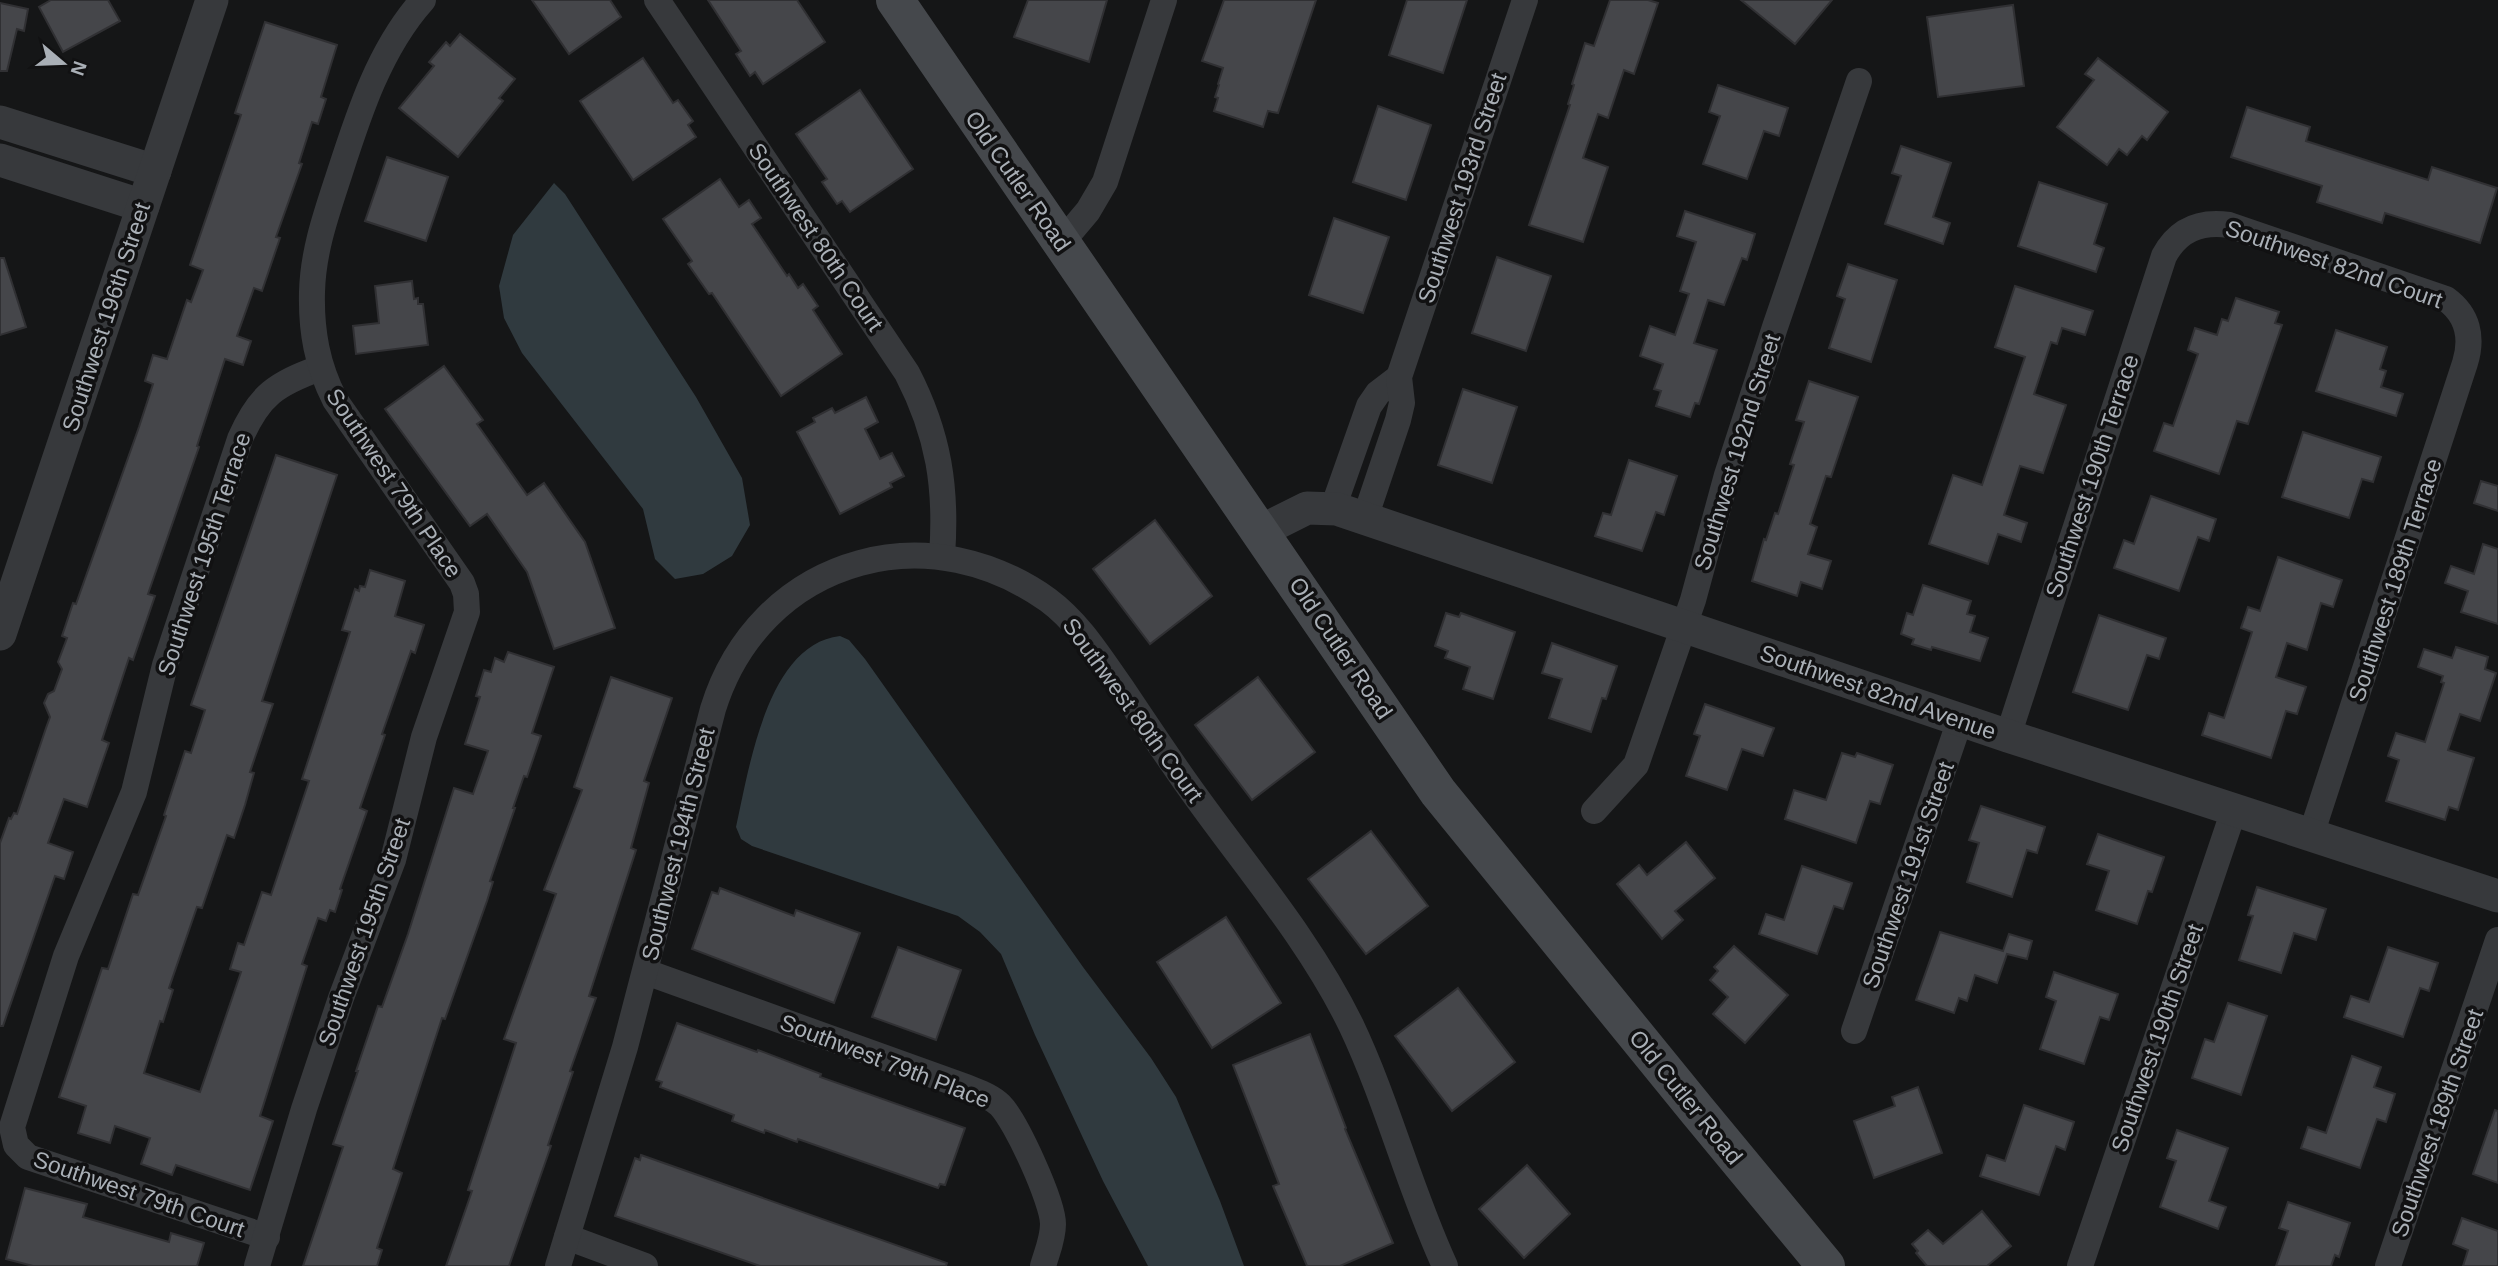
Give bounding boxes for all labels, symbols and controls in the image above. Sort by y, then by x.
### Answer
north arrow [28,28,98,98]
text: N [66,58,91,78]
street label: Southwest 193rd Street [1412,69,1512,306]
street label: Old Cutler Road [960,106,1076,256]
street label: Southwest 80th Court [743,138,889,336]
street label: Southwest 196th Street [57,199,155,435]
street label: Southwest 82nd Court [2222,215,2446,314]
street label: Southwest 192nd Street [1689,330,1785,573]
street label: Southwest 190th Terrace [2040,351,2144,601]
street label: Southwest 79th Place [321,384,467,582]
street label: Southwest 195th Terrace [152,429,256,679]
street label: Southwest 189th Terrace [2343,455,2447,705]
street label: Old Cutler Road [1284,572,1398,724]
street label: Southwest 80th Court [1057,613,1209,808]
street label: Southwest 82nd Avenue [1757,639,1999,745]
street label: Southwest 194th Street [636,724,720,963]
street label: Southwest 191st Street [1857,758,1959,992]
street label: Southwest 195th Street [313,814,415,1049]
street label: Southwest 190th Street [2106,920,2208,1155]
street label: Southwest 189th Street [2386,1005,2488,1240]
street label: Southwest 79th Place [776,1009,994,1113]
street label: Old Cutler Road [1624,1025,1748,1169]
street label: Southwest 79th Court [30,1146,248,1242]

